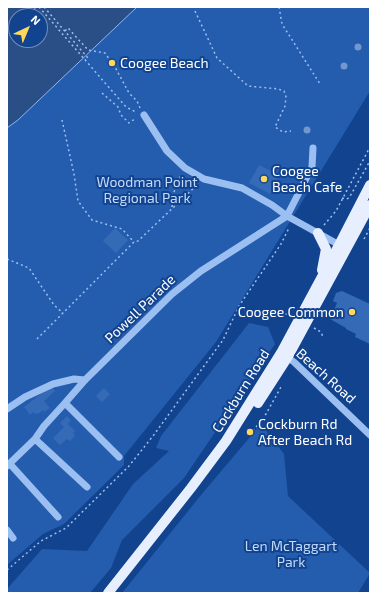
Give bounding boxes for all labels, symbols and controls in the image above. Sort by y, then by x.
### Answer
north arrow [8,8,48,48]
text: N [29,12,43,27]
place label: Coogee Beach [120,55,209,71]
marker: Coogee Beach [107,58,117,68]
place label: Coogee Beach Cafe [272,163,342,196]
park label: Woodman Point Regional Park [96,174,198,206]
marker: Coogee Beach Cafe [259,174,269,184]
street label: Powell Parade [101,271,179,347]
place label: Coogee Common [238,304,344,320]
marker: Coogee Common [347,307,357,317]
street label: Beach Road [293,345,359,407]
street label: Cockburn Road [209,346,273,436]
place label: Cockburn Rd After Beach Rd [258,416,352,448]
marker: Cockburn Rd After Beach Rd [245,427,255,437]
park label: Len McTaggart Park [245,538,337,570]

